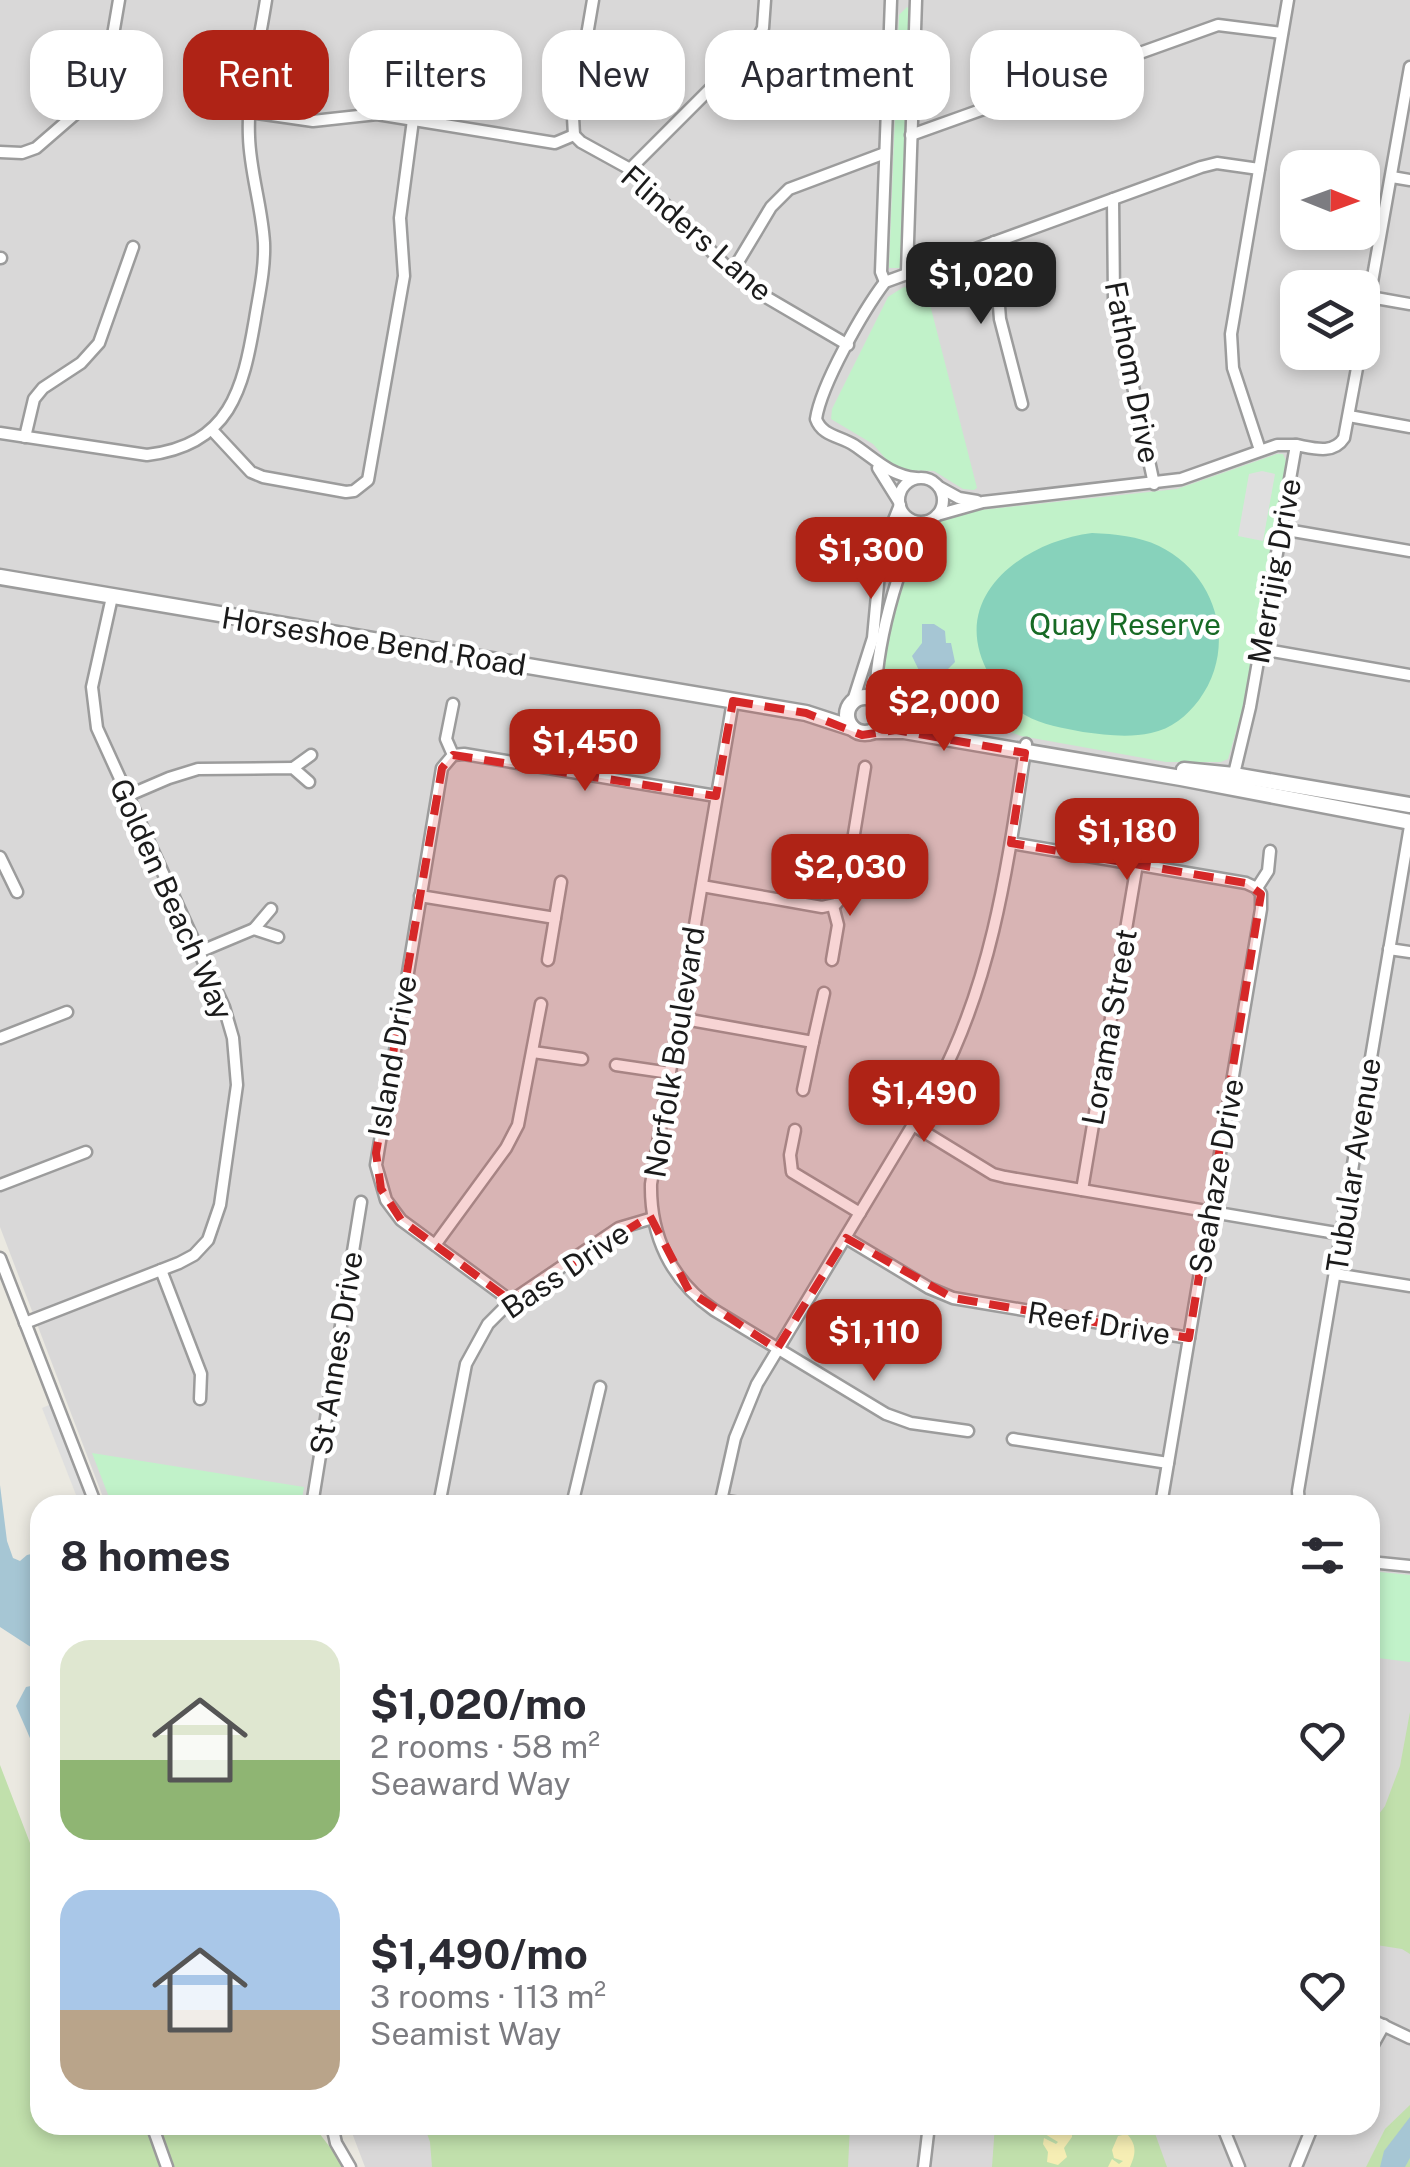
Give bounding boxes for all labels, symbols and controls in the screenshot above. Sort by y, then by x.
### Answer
chip: Buy [30,30,163,120]
chip: Rent [183,30,329,120]
chip: Filters [349,30,522,120]
chip: New [542,30,685,120]
chip: Apartment [705,30,950,120]
chip: House [970,30,1144,120]
north arrow [1280,150,1380,250]
map controls [1280,150,1380,370]
street label: Flinders Lane [614,158,780,308]
pin: $1,020 [900,242,1062,327]
text: $1,020 [928,256,1034,293]
button: layers [1280,270,1380,370]
street label: Fathom Drive [1098,278,1168,466]
street label: Merrijig Drive [1240,476,1308,666]
pin: $1,300 [790,517,952,602]
text: $1,300 [818,531,924,568]
street label: Horseshoe Bend Road [219,599,529,683]
park label: Quay Reserve [1029,606,1221,642]
pin: $2,000 [863,669,1025,754]
text: $2,000 [888,683,1000,720]
pin: $1,450 [504,709,666,794]
text: $1,450 [531,723,639,760]
street label: Golden Beach Way [103,773,241,1025]
pin: $1,180 [1046,798,1208,883]
text: $1,180 [1077,812,1177,849]
pin: $2,030 [769,834,931,919]
text: $2,030 [793,848,907,885]
street label: Norfolk Boulevard [636,924,712,1180]
street label: Lorama Street [1074,926,1144,1128]
street label: Island Drive [360,972,424,1140]
street label: Tubular Avenue [1318,1055,1388,1275]
pin: $1,490 [843,1060,1005,1145]
text: $1,490 [871,1074,977,1111]
street label: Seahaze Drive [1181,1076,1251,1276]
street label: Bass Drive [494,1214,636,1326]
street label: St Annes Drive [302,1249,370,1457]
street label: Reef Drive [1025,1294,1173,1352]
pin: $1,110 [793,1299,955,1384]
text: $1,110 [828,1313,920,1350]
icon: filters [1295,1528,1350,1583]
text: 8 homes [60,1531,231,1580]
text: $1,020/mo [370,1679,587,1728]
icon: home [140,1680,260,1800]
icon: heart [1295,1713,1350,1768]
text: 2 rooms · 58 m² [370,1728,600,1765]
text: Seaward Way [370,1765,571,1802]
text: $1,490/mo [370,1929,588,1978]
icon: home [140,1930,260,2050]
icon: heart [1295,1963,1350,2018]
text: 3 rooms · 113 m² [370,1978,606,2015]
text: Seamist Way [370,2015,561,2052]

